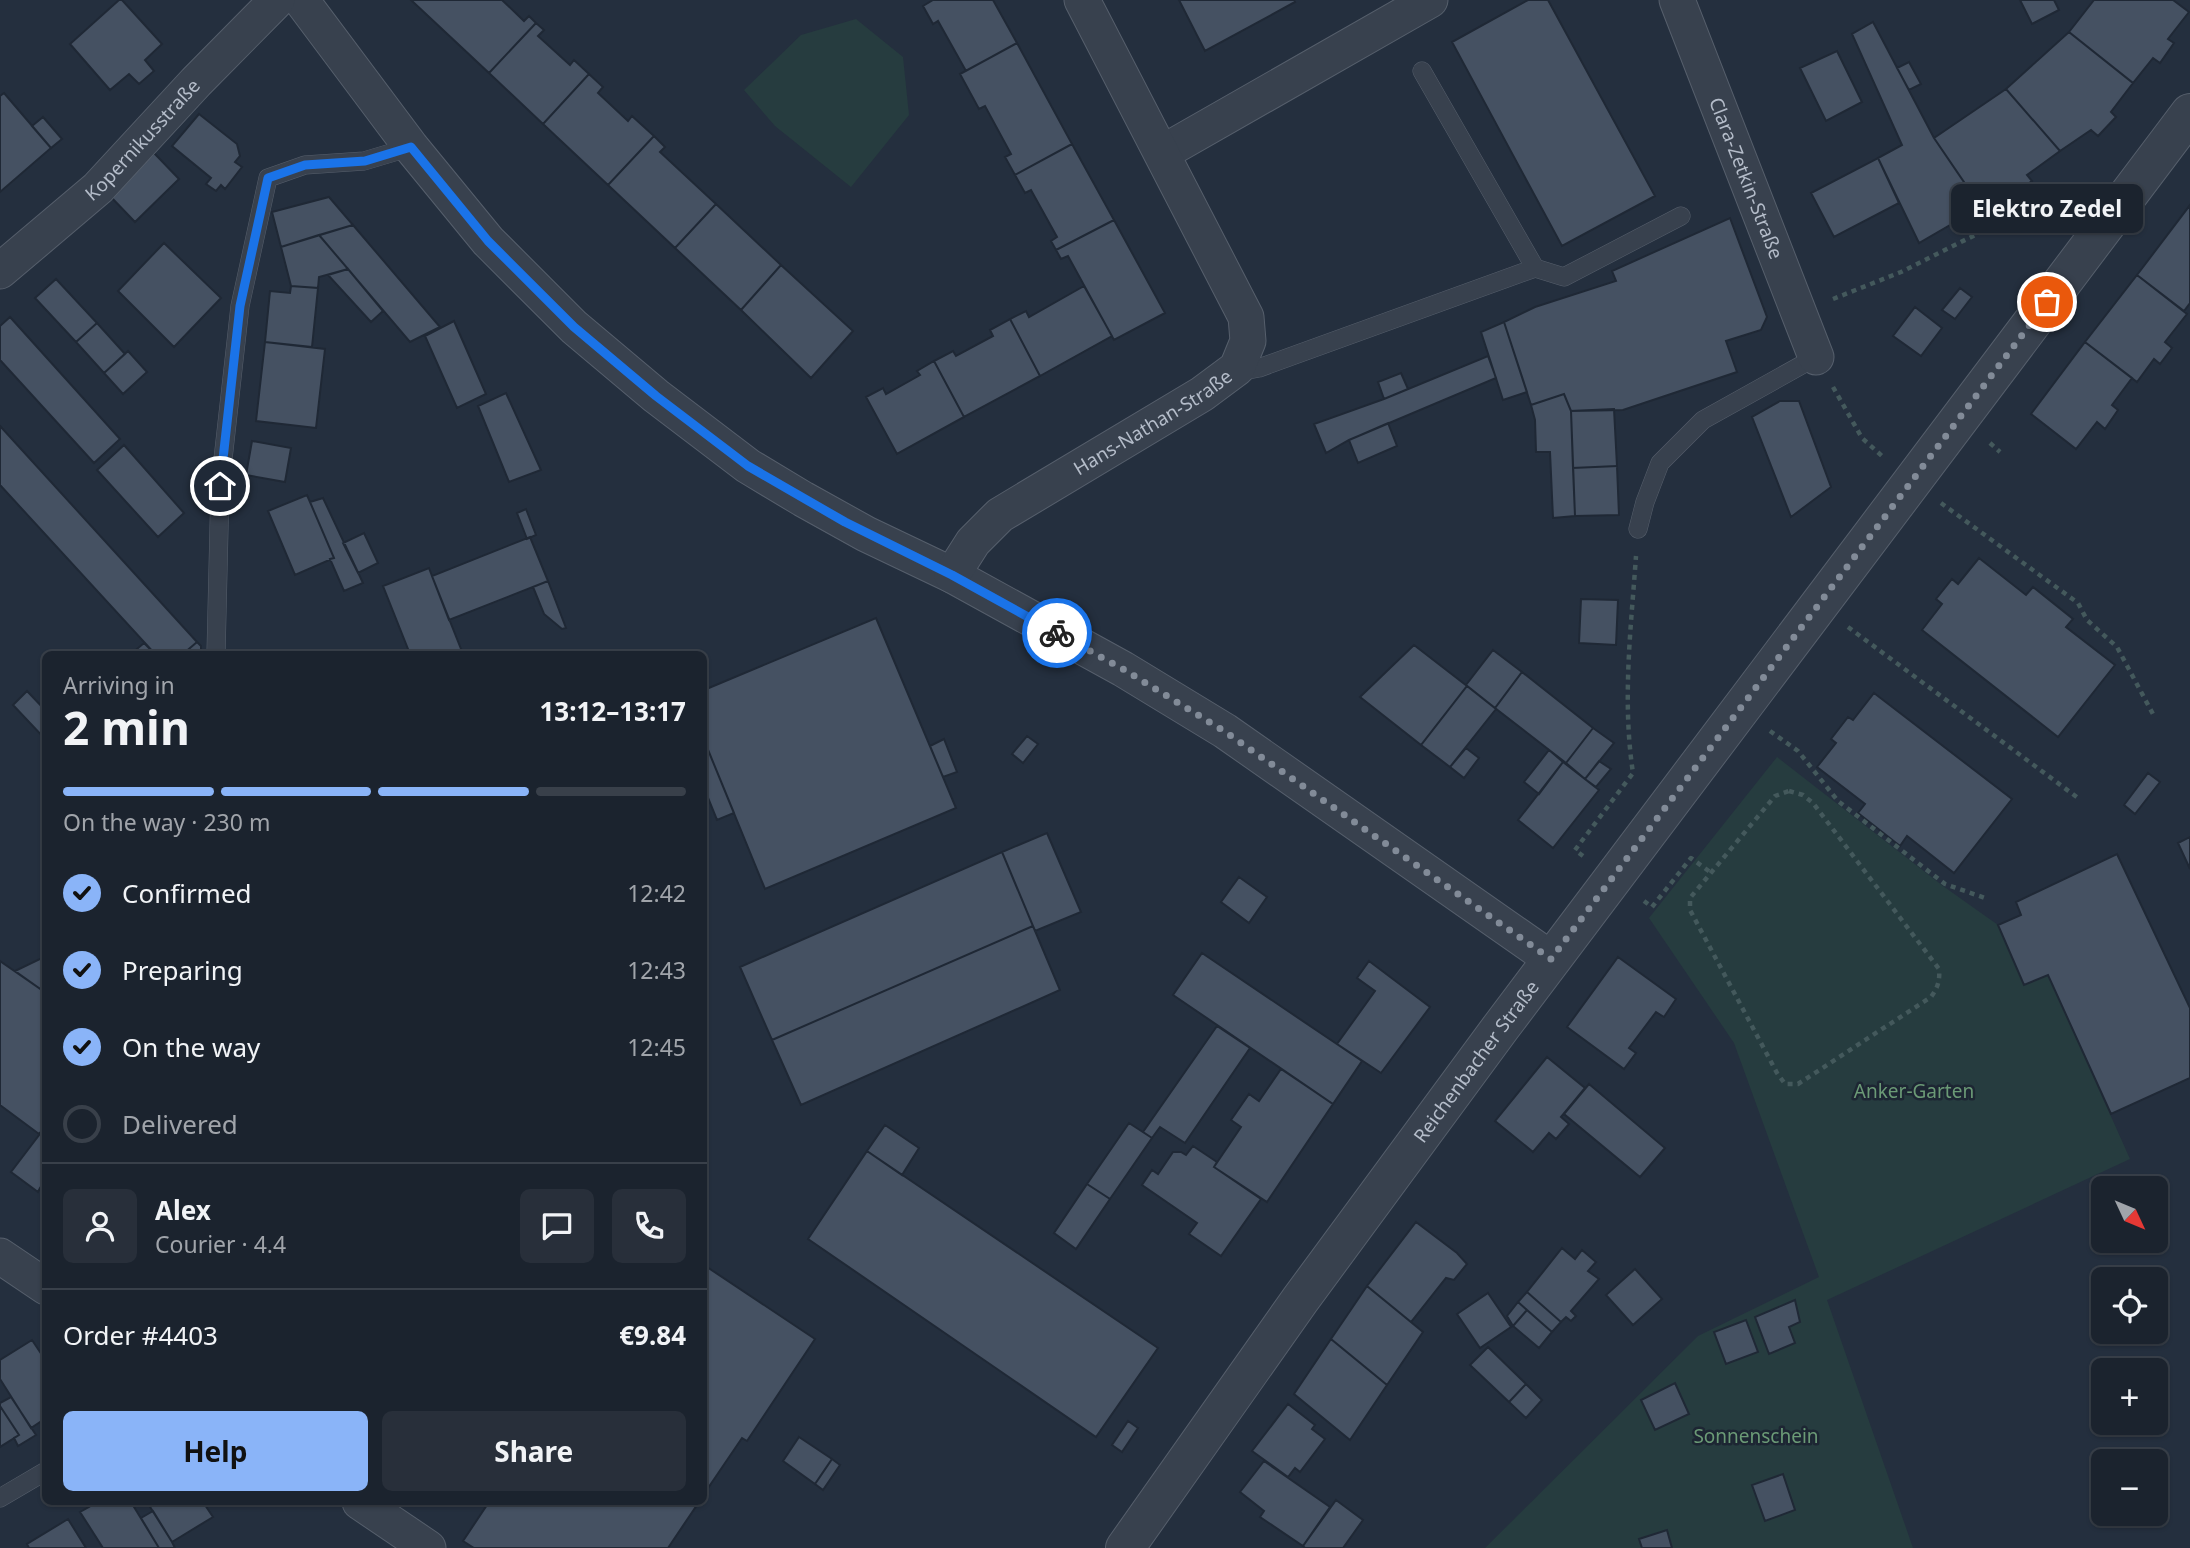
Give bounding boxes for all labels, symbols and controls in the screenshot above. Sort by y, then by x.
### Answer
street label: Kopernikusstraße [79,73,206,207]
street label: Clara-Zetkin-Straße [1703,93,1790,263]
callout: Elektro Zedel [1951,183,2143,232]
text: Elektro Zedel [1972,192,2122,224]
pin [2017,272,2077,332]
icon: bag [2028,283,2066,321]
street label: Hans-Nathan-Straße [1068,363,1237,481]
pin [190,456,250,516]
icon: home [201,467,239,505]
courier [1022,598,1092,668]
icon: bike [1038,614,1076,652]
text: Arriving in [63,669,175,701]
text: 13:12–13:17 [539,693,686,729]
text: 2 min [63,696,190,758]
text: On the way · 230 m [63,806,270,838]
icon: check [63,874,101,912]
text: Confirmed [122,875,252,911]
text: 12:42 [627,877,686,909]
icon: check [63,951,101,989]
text: Preparing [122,952,243,988]
text: 12:43 [627,954,686,986]
street label: Reichenbacher Straße [1407,975,1545,1148]
icon: check [63,1028,101,1066]
text: On the way [122,1029,260,1065]
text: 12:45 [627,1031,686,1063]
park label: Anker-Garten [1854,1078,1974,1104]
text: Delivered [122,1106,238,1142]
north arrow [2091,1176,2168,1253]
map controls [2091,1176,2168,1526]
button: person [63,1189,137,1263]
button: chat [520,1189,594,1263]
button: phone [612,1189,686,1263]
text: Alex [155,1192,211,1228]
text: Courier · 4.4 [155,1228,286,1260]
button: locate [2091,1267,2168,1344]
text: Order #4403 [63,1317,218,1353]
text: €9.84 [619,1317,686,1353]
button: + [2091,1358,2168,1435]
button: Help [63,1411,368,1491]
button: Share [382,1411,686,1491]
park label: Sonnenschein [1693,1423,1819,1449]
button: − [2091,1449,2168,1526]

